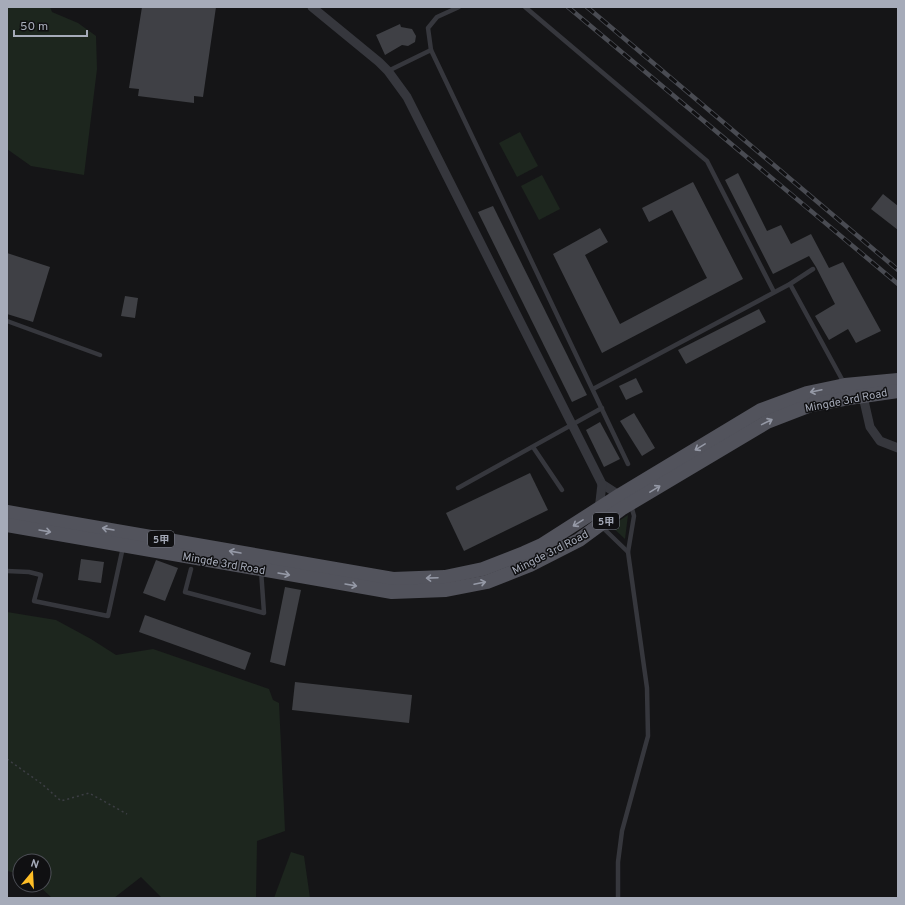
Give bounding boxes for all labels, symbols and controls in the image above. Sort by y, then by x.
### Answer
scale bar [14,12,87,38]
text: 50 m [20,19,48,35]
street label: Mingde 3rd Road [804,386,889,416]
one-way arrow [810,387,823,395]
one-way arrow [761,418,773,425]
one-way arrow [694,443,706,451]
one-way arrow [649,484,661,492]
road number: 5甲 [593,513,619,529]
one-way arrow [572,519,584,527]
one-way arrow [101,525,114,533]
one-way arrow [39,527,52,535]
street label: Mingde 3rd Road [510,528,591,578]
road number: 5甲 [148,531,174,547]
one-way arrow [229,548,242,556]
street label: Mingde 3rd Road [181,550,266,578]
one-way arrow [277,570,290,578]
one-way arrow [426,574,439,582]
one-way arrow [473,579,486,587]
one-way arrow [345,581,358,589]
north arrow [12,853,52,893]
text: N [29,857,41,872]

